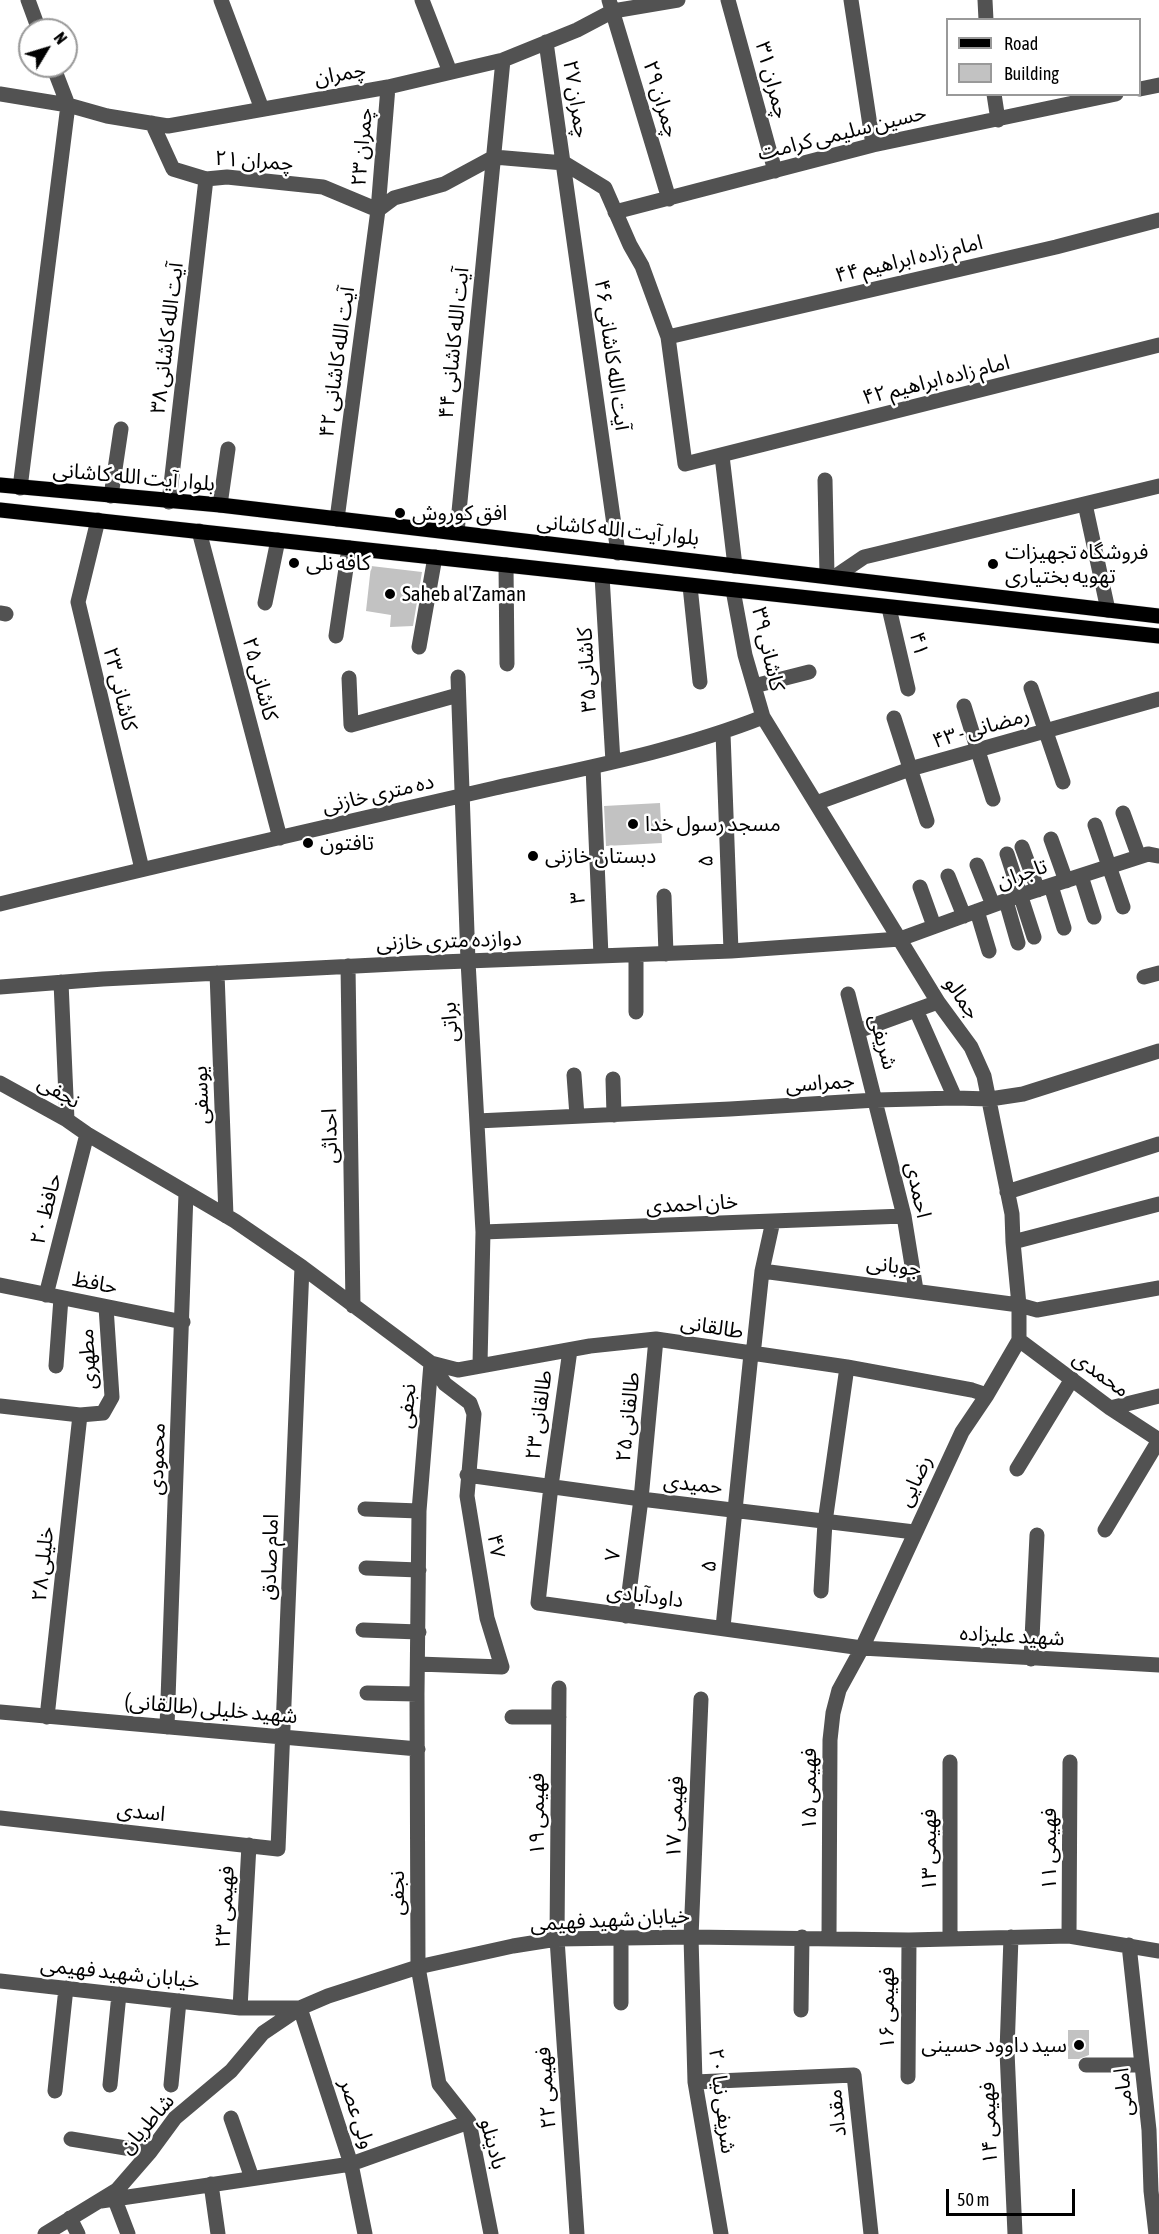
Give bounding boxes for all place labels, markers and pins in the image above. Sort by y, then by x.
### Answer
place label: افق کوروش [412,500,507,526]
marker: افق کوروش [393,506,407,520]
place label: فروشگاه تجهیزات تهویه بختیاری [1005,539,1148,589]
place label: کافه نلی [306,550,371,576]
marker: کافه نلی [287,556,301,570]
marker: فروشگاه تجهیزات تهویه بختیاری [986,557,1000,571]
place label: Saheb al'Zaman [402,581,526,607]
marker: Saheb al'Zaman [383,587,397,601]
place label: مسجد رسول خدا [645,811,781,837]
marker: مسجد رسول خدا [626,817,640,831]
place label: تافتون [320,830,374,856]
marker: تافتون [301,836,315,850]
place label: دبستان خازنی [545,843,656,869]
marker: دبستان خازنی [526,849,540,863]
place label: سید داوود حسینی [921,2032,1067,2058]
marker: سید داوود حسینی [1072,2038,1086,2052]

